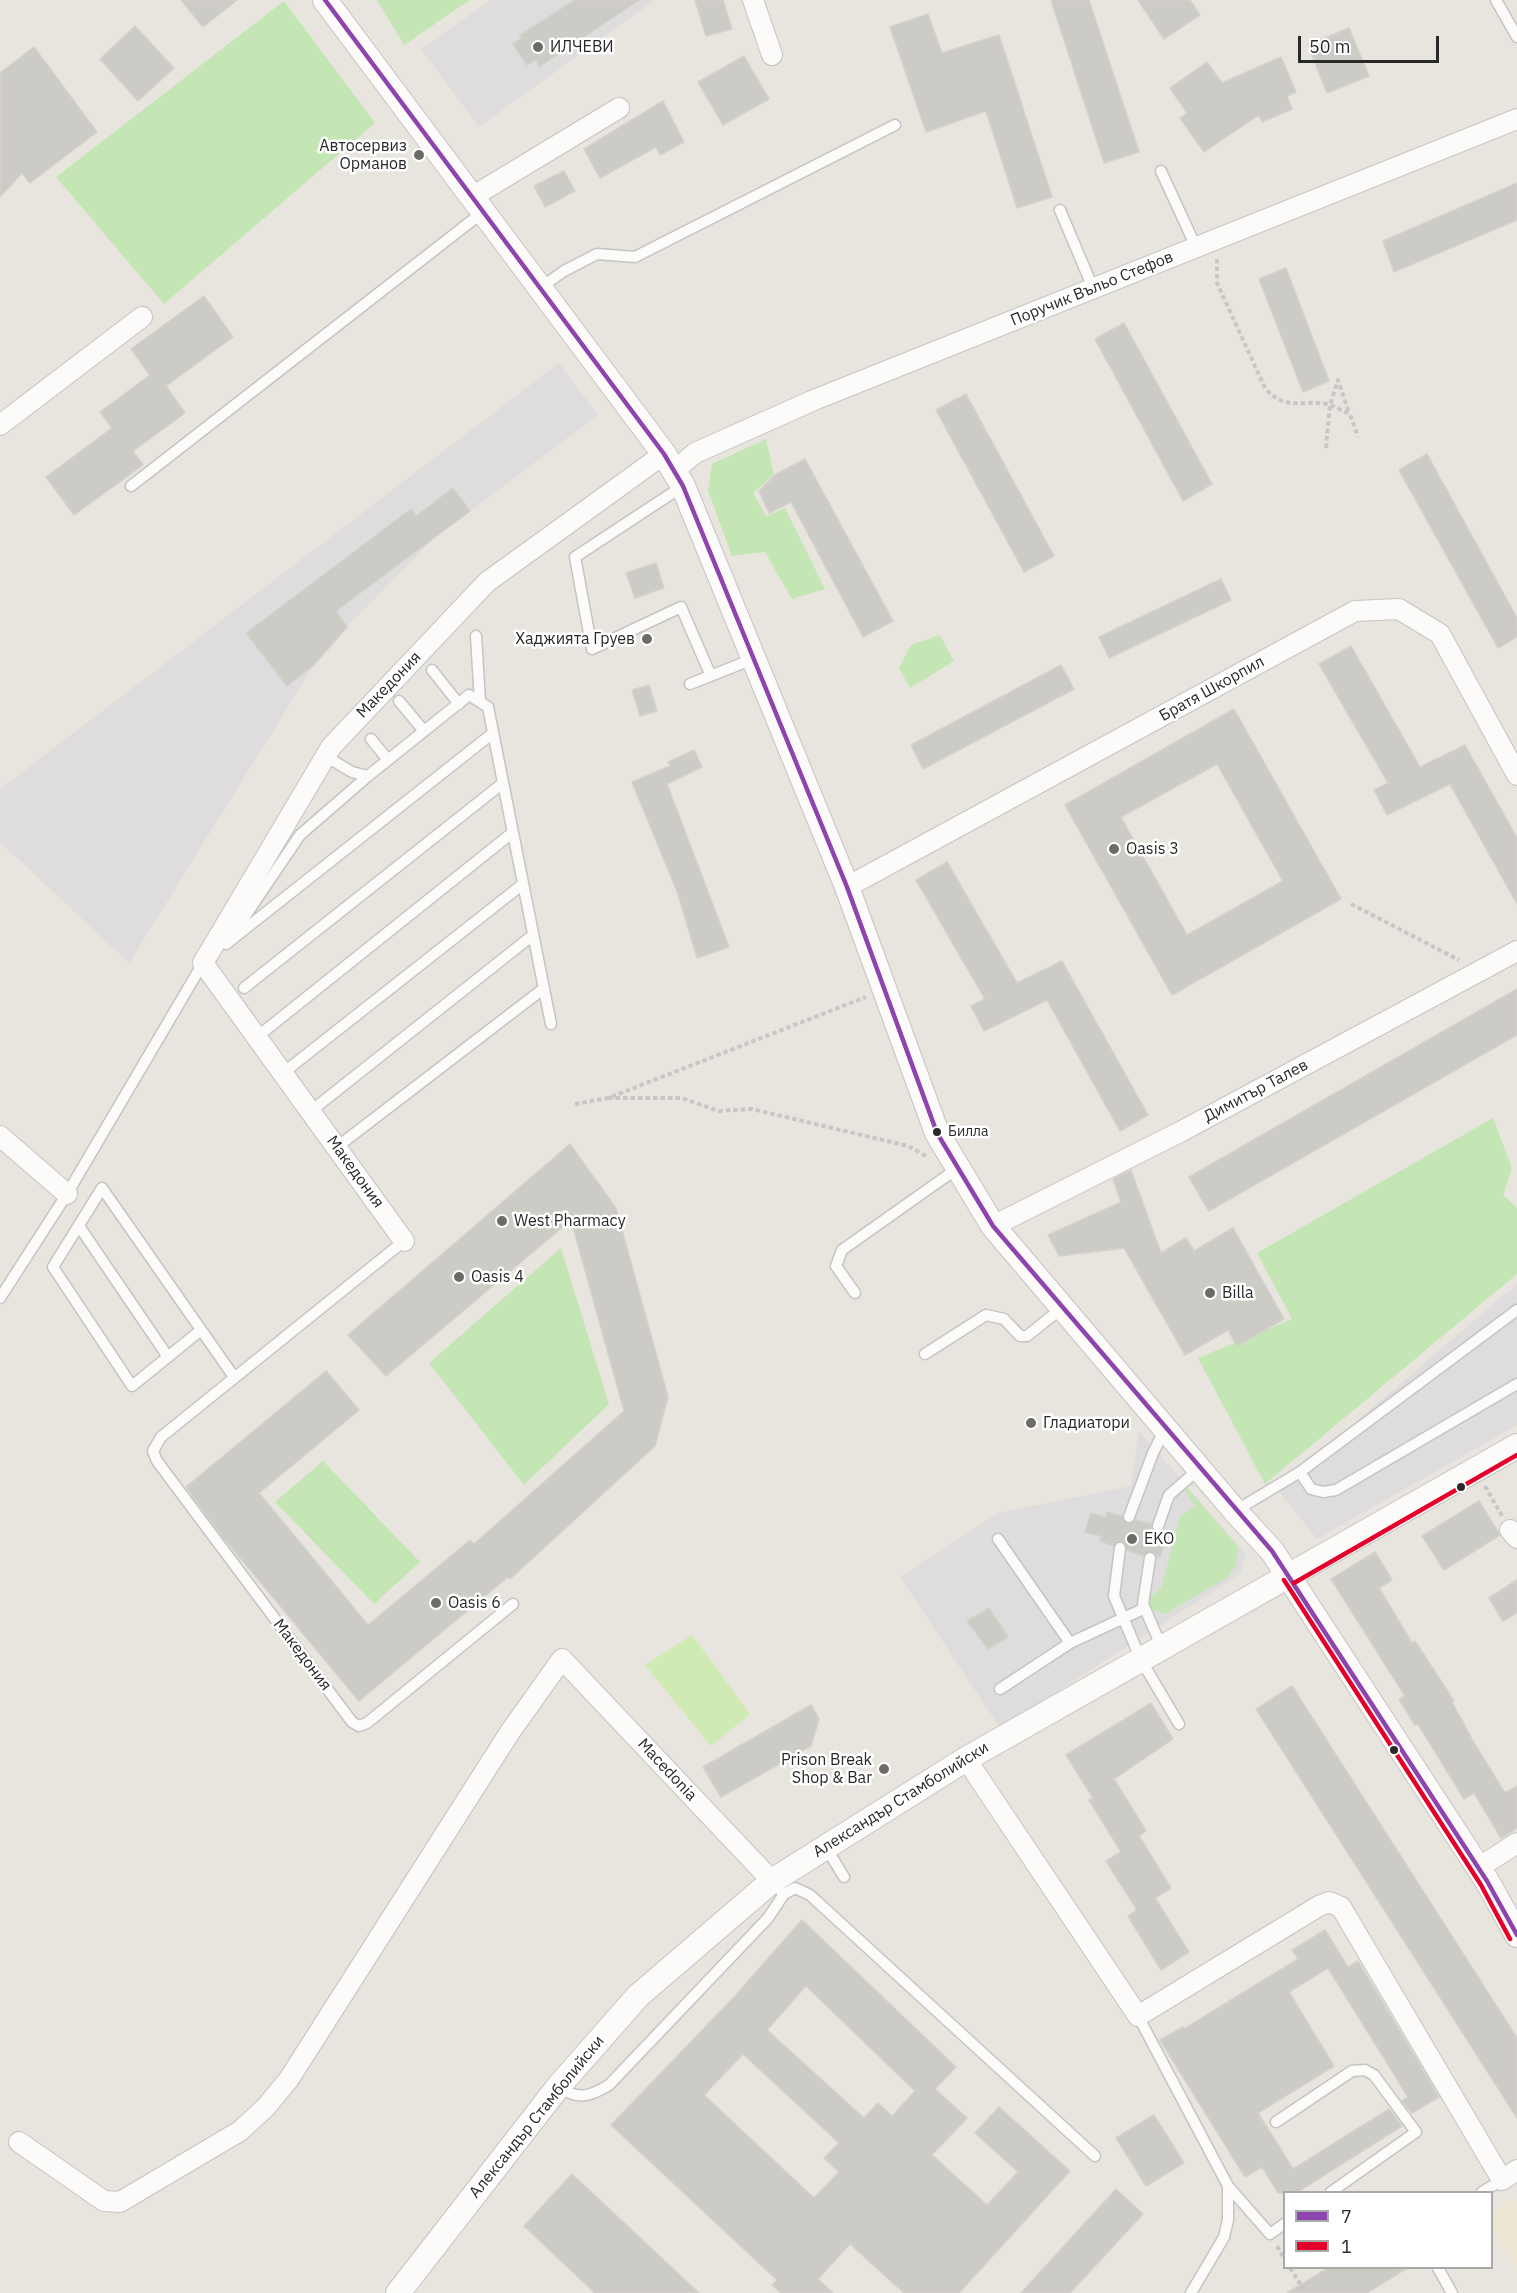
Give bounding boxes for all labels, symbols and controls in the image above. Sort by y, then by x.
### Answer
scale bar [1301,24,1442,62]
text: 50 m [1309,35,1351,58]
place label: ИЛЧЕВИ [550,37,614,57]
marker: ИЛЧЕВИ [531,40,545,54]
place label: Автосервиз Орманов [319,136,407,174]
marker: Автосервиз Орманов [412,148,426,162]
street label: Поручик Въльо Стефов [1008,248,1176,330]
place label: Хаджията Груев [515,629,635,649]
marker: Хаджията Груев [640,632,654,646]
street label: Македония [353,648,425,722]
street label: Братя Шкорпил [1156,652,1268,726]
place label: Oasis 3 [1126,839,1179,859]
marker: Oasis 3 [1107,842,1121,856]
street label: Димитър Талев [1201,1055,1311,1127]
place label: Билла [948,1124,988,1140]
marker: Билла [931,1126,943,1138]
street label: Македония [322,1132,388,1212]
place label: West Pharmacy [514,1211,626,1231]
marker: West Pharmacy [495,1214,509,1228]
place label: Oasis 4 [471,1267,524,1287]
marker: Oasis 4 [452,1270,466,1284]
place label: Billa [1222,1283,1254,1303]
marker: Billa [1203,1286,1217,1300]
place label: Гладиатори [1043,1413,1130,1433]
marker: Гладиатори [1024,1416,1038,1430]
unlabelled marker [1455,1481,1467,1493]
place label: EKO [1144,1529,1174,1549]
marker: EKO [1125,1532,1139,1546]
place label: Oasis 6 [448,1593,501,1613]
marker: Oasis 6 [429,1596,443,1610]
street label: Македония [269,1615,335,1695]
street label: Macedonia [633,1735,701,1805]
street label: Александър Стамболийски [810,1738,992,1862]
unlabelled marker [1388,1744,1400,1756]
place label: Prison Break Shop & Bar [781,1750,872,1788]
marker: Prison Break Shop & Bar [877,1762,891,1776]
street label: Александър Стамболийски [466,2032,608,2202]
legend [1283,2191,1493,2269]
text: 7 [1341,2205,1352,2228]
text: 1 [1341,2235,1352,2258]

